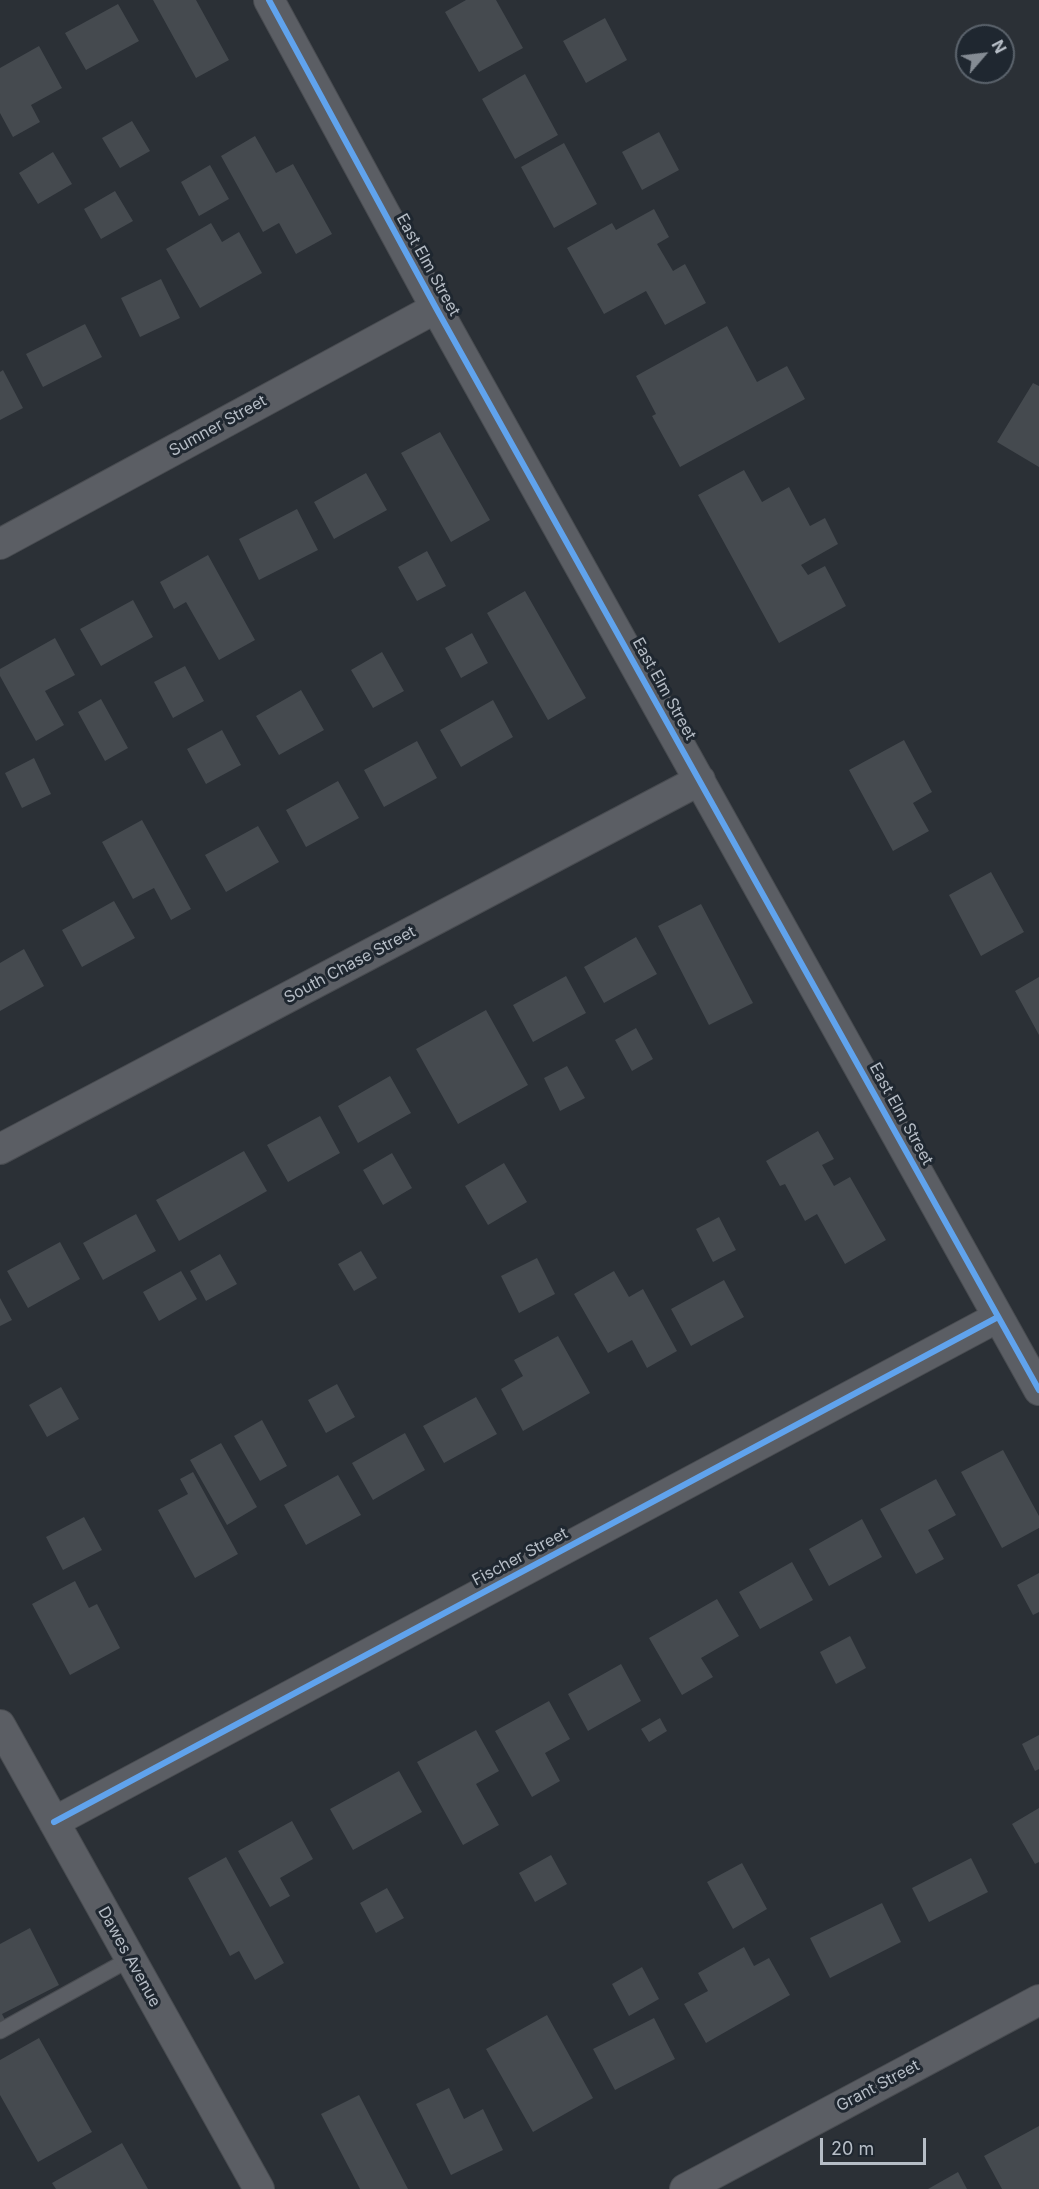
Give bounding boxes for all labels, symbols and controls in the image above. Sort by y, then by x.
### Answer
north arrow [955,24,1015,84]
text: N [987,36,1011,57]
street label: East Elm Street [392,211,464,319]
street label: Sumner Street [166,391,270,461]
street label: East Elm Street [628,635,700,743]
street label: South Chase Street [281,922,419,1008]
street label: East Elm Street [865,1060,937,1168]
street label: Fischer Street [469,1524,571,1590]
street label: Dawes Avenue [93,1903,165,2011]
street label: Grant Street [833,2056,923,2116]
scale bar [823,2126,930,2164]
text: 20 m [831,2138,874,2159]

